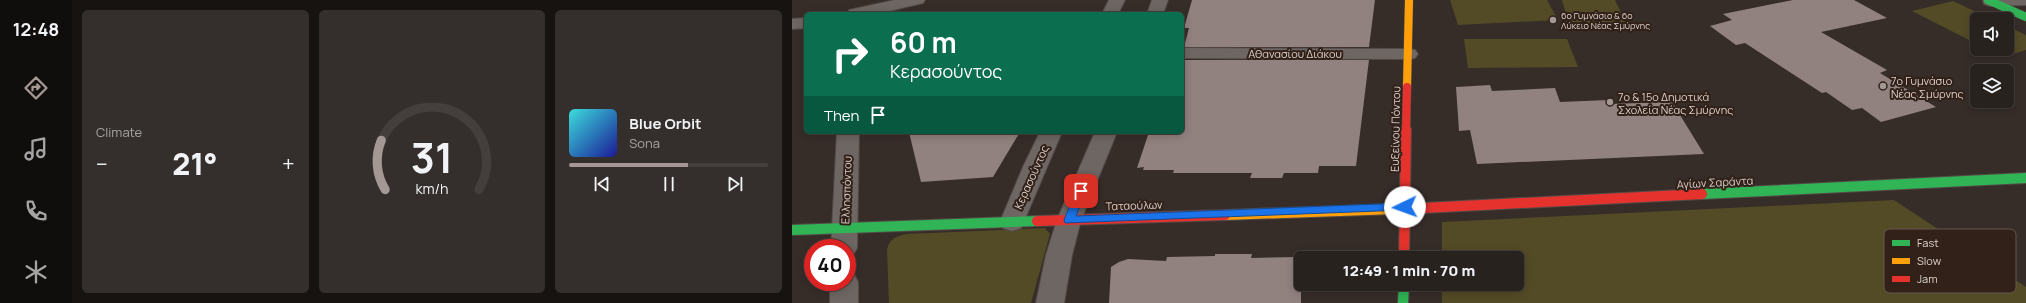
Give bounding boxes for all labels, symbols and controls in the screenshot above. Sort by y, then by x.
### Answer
place label: 6ο Γυμνάσιο & 6ο Λύκειο Νέας Σμύρνης [1561,9,1650,32]
map controls [1970,12,2014,108]
button: sound [1970,12,2014,56]
marker: 6ο Γυμνάσιο & 6ο Λύκειο Νέας Σμύρνης [1548,15,1558,25]
text: 12:48 [13,17,59,41]
text: 60 m [890,23,957,61]
icon: right [824,28,876,80]
street label: Αθανασίου Διάκου [1248,46,1342,61]
text: Κερασούντος [890,59,1002,83]
button: layers [1970,64,2014,108]
place label: 7ο Γυμνάσιο Νέας Σμύρνης [1891,73,1964,101]
icon: directions [22,74,50,102]
marker: 7ο Γυμνάσιο Νέας Σμύρνης [1878,81,1888,91]
street label: Ευξείνου Πόντου [1387,86,1403,172]
place label: 7ο & 15ο Δημοτικά Σχολεία Νέας Σμύρνης [1618,89,1733,117]
marker: 7ο & 15ο Δημοτικά Σχολεία Νέας Σμύρνης [1605,97,1615,107]
icon: arrive [867,104,889,126]
text: Then [824,105,859,126]
text: Blue Orbit [629,113,702,134]
text: Climate [96,123,142,141]
text: 31 [411,128,453,184]
text: Sona [629,134,660,152]
icon: music [22,135,50,163]
text: 21° [172,143,218,184]
street label: Κερασούντος [1010,143,1052,211]
text: − [96,149,108,179]
text: + [282,149,295,179]
street label: Ελλησπόντου [837,156,855,224]
icon: previous [591,173,613,195]
icon: pause [658,173,680,195]
icon: next [724,173,746,195]
street label: Αγίων Σαράντα [1676,173,1754,191]
pin [1064,174,1098,208]
text: km/h [415,178,449,197]
icon: arrive [1070,180,1092,202]
position arrow [1384,186,1426,228]
street label: Ταταούλων [1105,196,1163,213]
icon: phone [22,197,50,225]
legend [1884,229,2016,293]
text: Fast [1917,235,1939,250]
speed limit sign: 40 [804,239,856,291]
text: Slow [1917,253,1942,268]
icon: climate [22,258,50,286]
text: 12:49 · 1 min · 70 m [1343,260,1475,281]
text: Jam [1917,271,1938,286]

